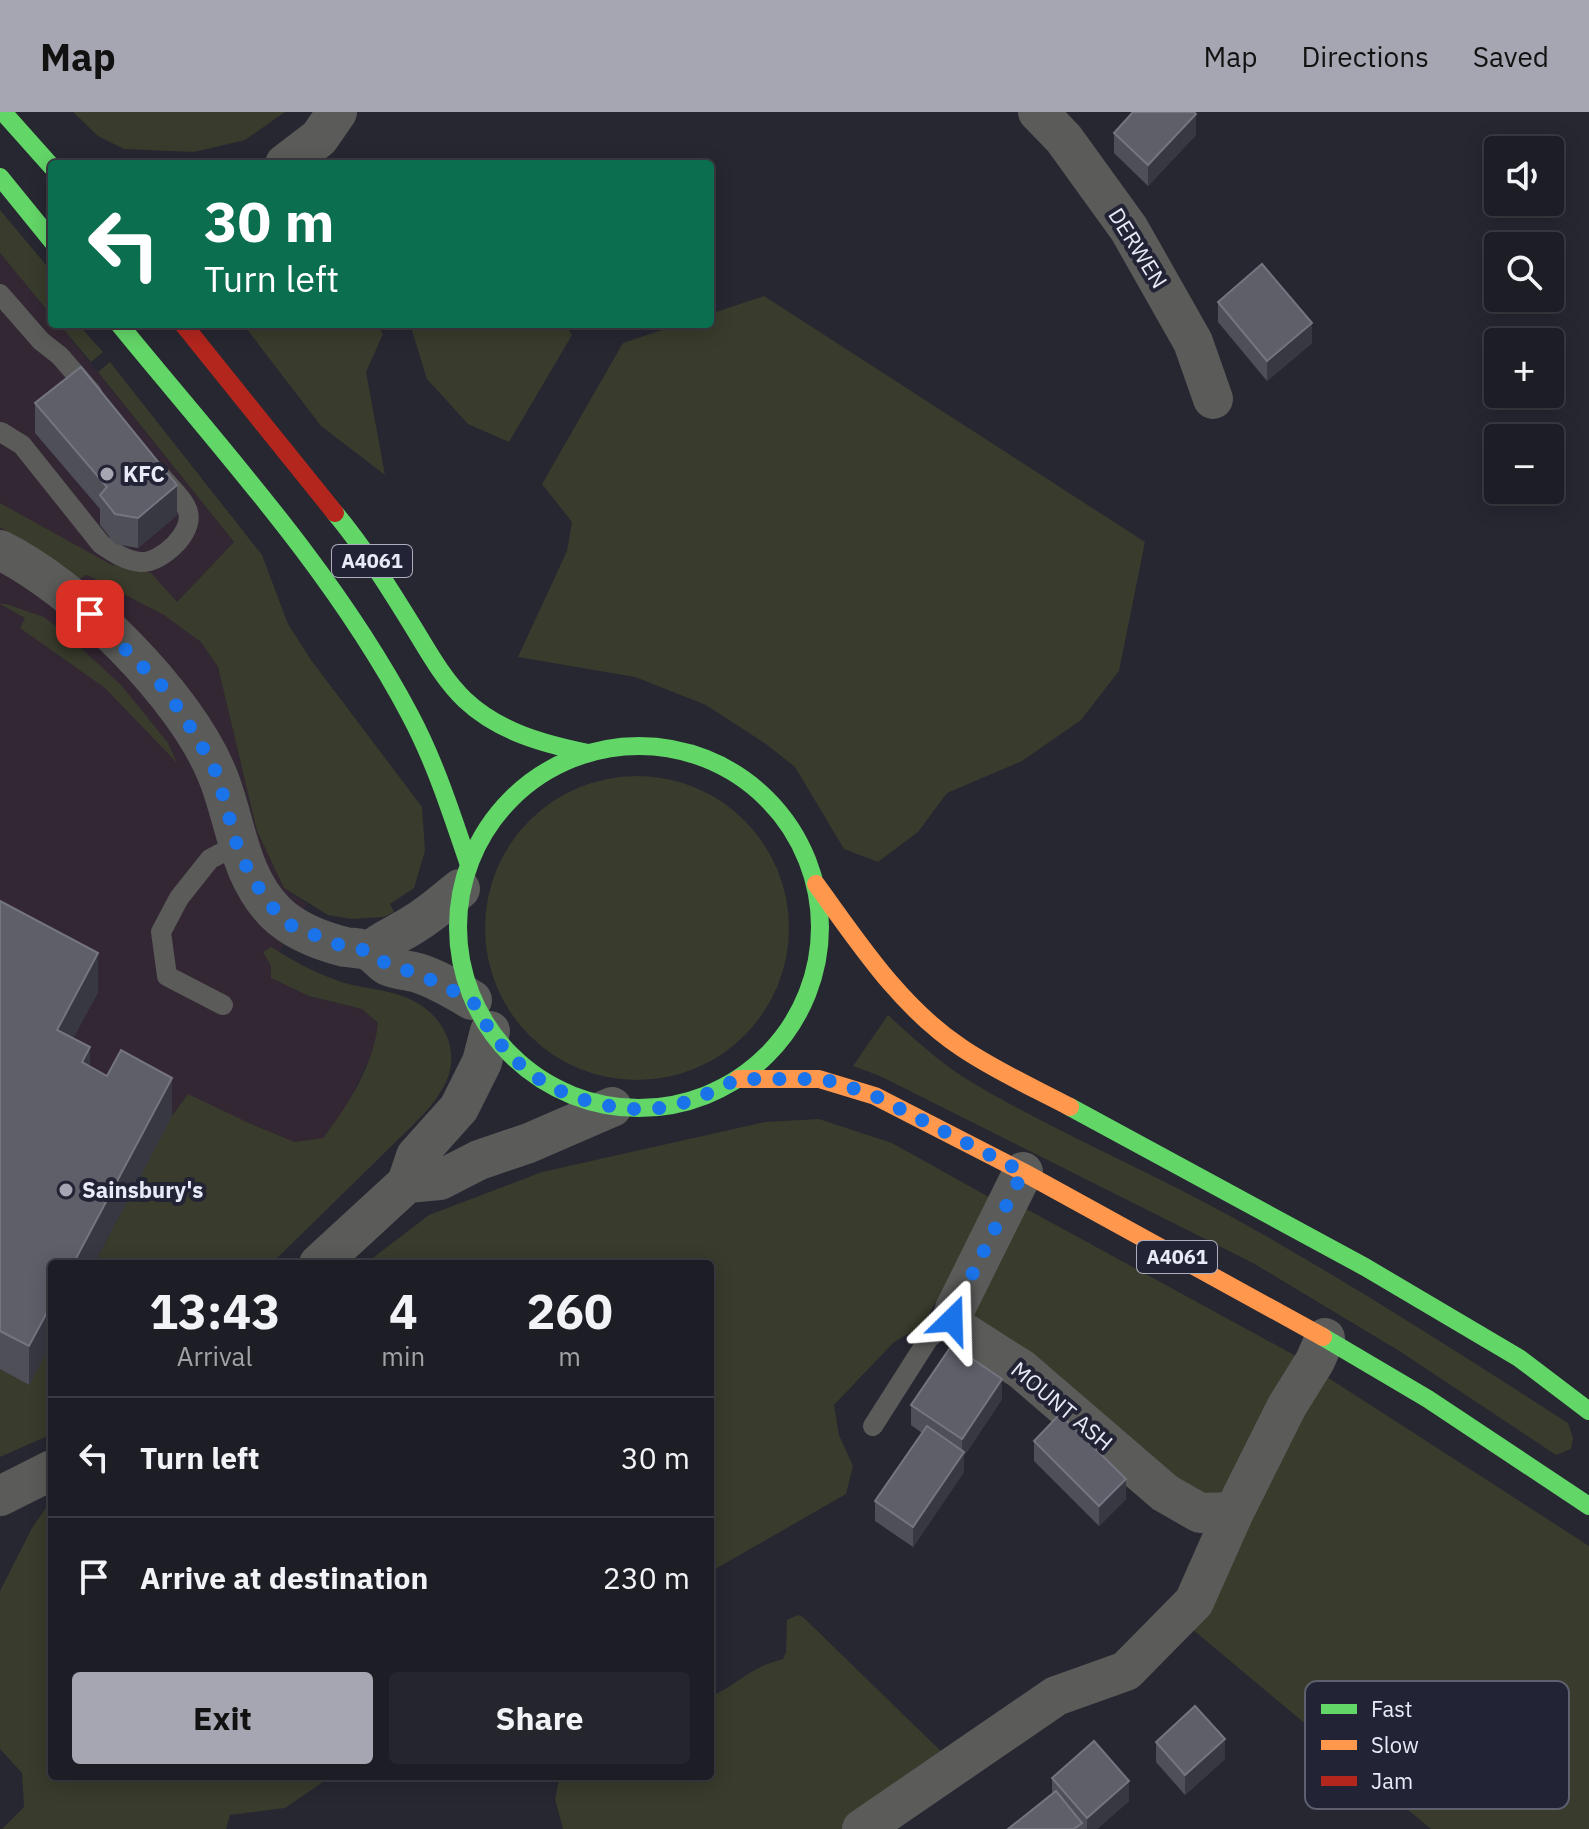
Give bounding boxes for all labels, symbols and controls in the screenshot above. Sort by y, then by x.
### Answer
text: Map [40,32,116,81]
text: Map [1203,38,1257,75]
text: Directions [1301,38,1429,75]
text: Saved [1473,38,1549,75]
map controls [1484,136,1564,504]
button: sound [1484,136,1564,216]
text: 30 m [204,185,334,257]
icon: left [72,192,176,296]
street label: DERWEN [1102,202,1174,293]
button: search [1484,232,1564,312]
text: Turn left [204,255,339,302]
button: + [1484,328,1564,408]
button: − [1484,424,1564,504]
place label: KFC [123,459,165,488]
marker: KFC [98,465,116,483]
road number: A4061 [332,545,412,577]
pin [56,580,124,648]
icon: arrive [68,592,112,636]
place label: Sainsbury's [82,1175,203,1204]
marker: Sainsbury's [57,1181,75,1199]
road number: A4061 [1137,1241,1217,1273]
position arrow [910,1278,994,1362]
text: 13:43 [149,1280,280,1342]
text: 4 [389,1280,418,1342]
text: 260 [526,1280,613,1342]
text: Arrival [177,1339,253,1373]
text: min [381,1339,425,1373]
text: m [558,1339,581,1373]
street label: MOUNT ASH [1005,1355,1119,1457]
icon: left [72,1435,116,1479]
text: Turn left [140,1438,259,1477]
text: 30 m [621,1438,690,1477]
icon: arrive [72,1555,116,1599]
text: Arrive at destination [140,1558,428,1597]
text: 230 m [603,1558,690,1597]
button: Exit [72,1672,373,1764]
button: Share [389,1672,690,1764]
legend [1305,1681,1569,1809]
text: Fast [1371,1694,1412,1723]
text: Slow [1371,1730,1419,1759]
text: Jam [1371,1766,1413,1795]

